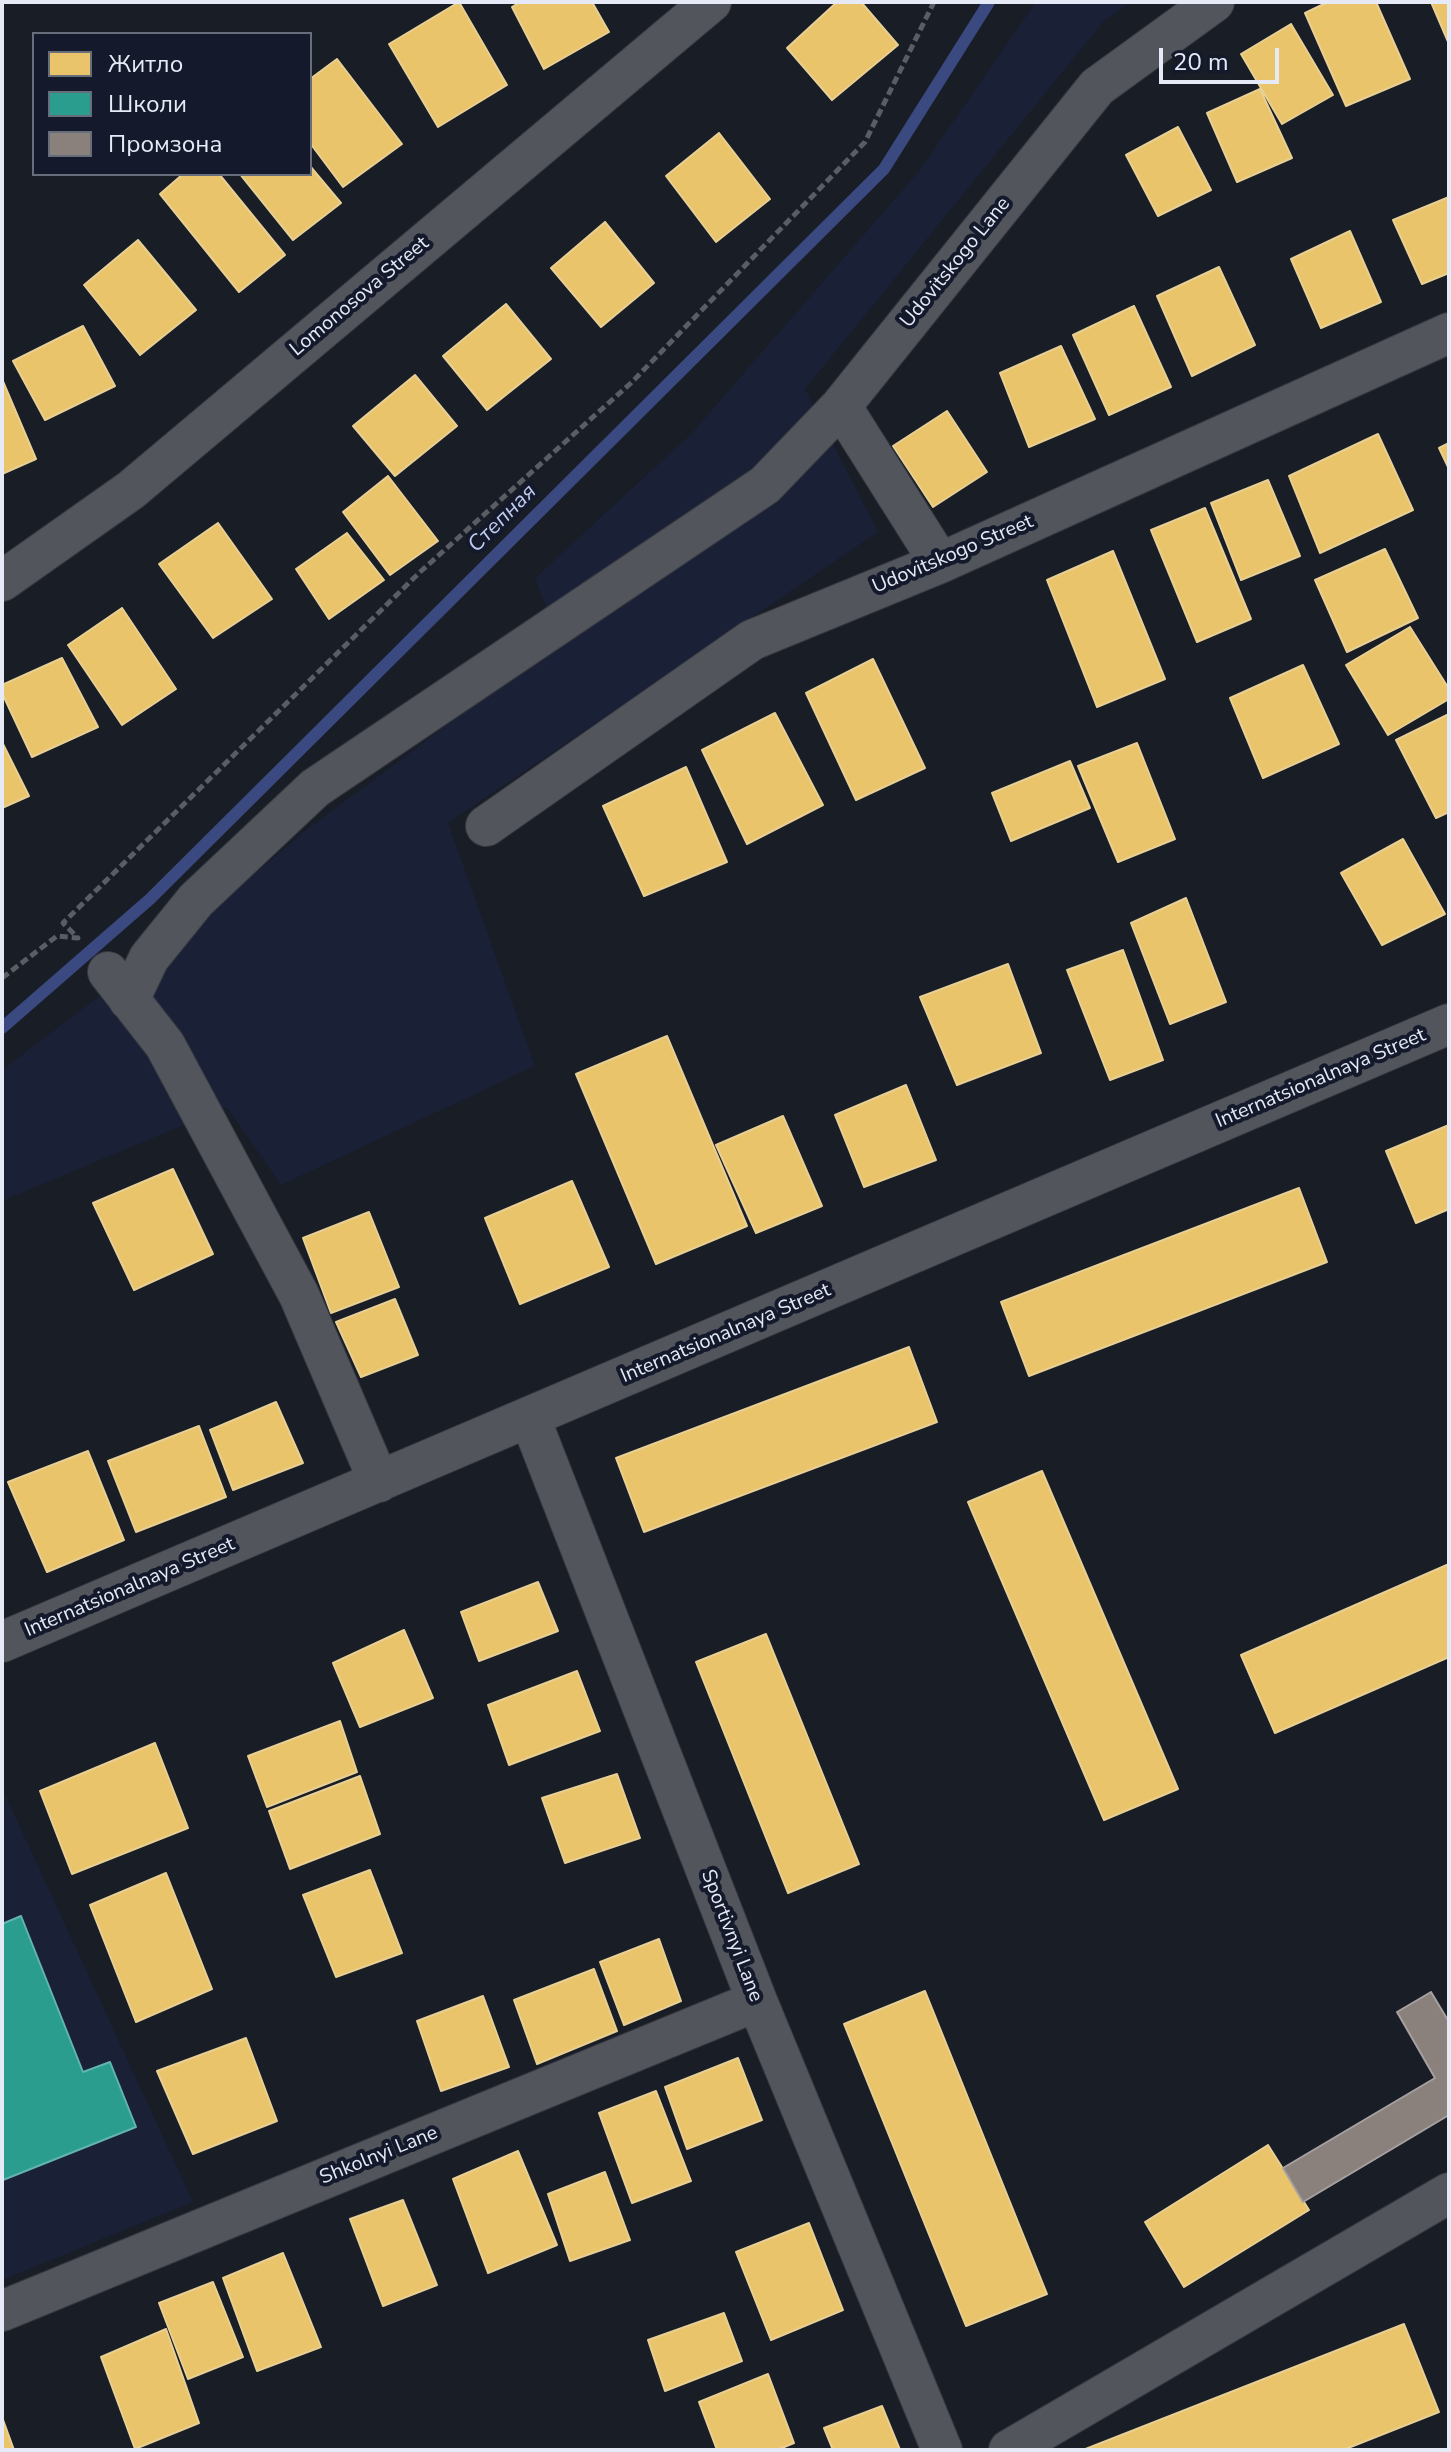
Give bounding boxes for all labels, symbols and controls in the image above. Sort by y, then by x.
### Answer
legend [32,32,312,176]
scale bar [1163,32,1283,82]
text: 20 m [1173,46,1229,78]
text: Житло [108,48,183,80]
text: Школи [108,88,187,120]
text: Промзона [108,128,222,160]
street label: Udovitskogo Lane [896,193,1016,333]
street label: Lomonosova Street [286,232,434,362]
water label: Степная [463,479,543,559]
street label: Udovitskogo Street [869,510,1037,600]
street label: Internatsionalnaya Street [1212,1024,1430,1134]
street label: Internatsionalnaya Street [617,1279,835,1389]
street label: Internatsionalnaya Street [21,1533,239,1643]
street label: Sportivnyi Lane [695,1867,767,2005]
street label: Shkolnyi Lane [316,2121,442,2191]

